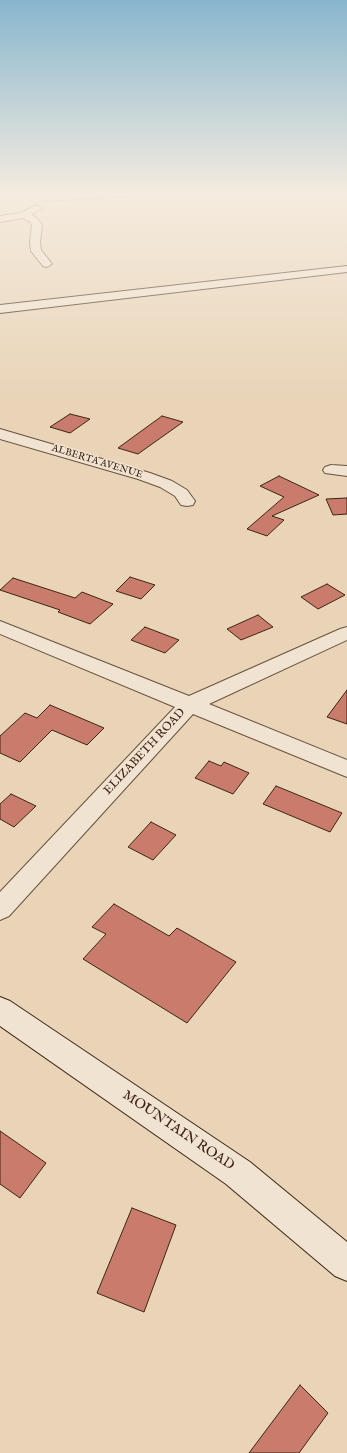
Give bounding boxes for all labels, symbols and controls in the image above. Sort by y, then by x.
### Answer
street label: ALBERTA AVENUE [50,442,144,482]
street label: ELIZABETH ROAD [101,706,189,798]
street label: MOUNTAIN ROAD [119,1087,237,1175]

